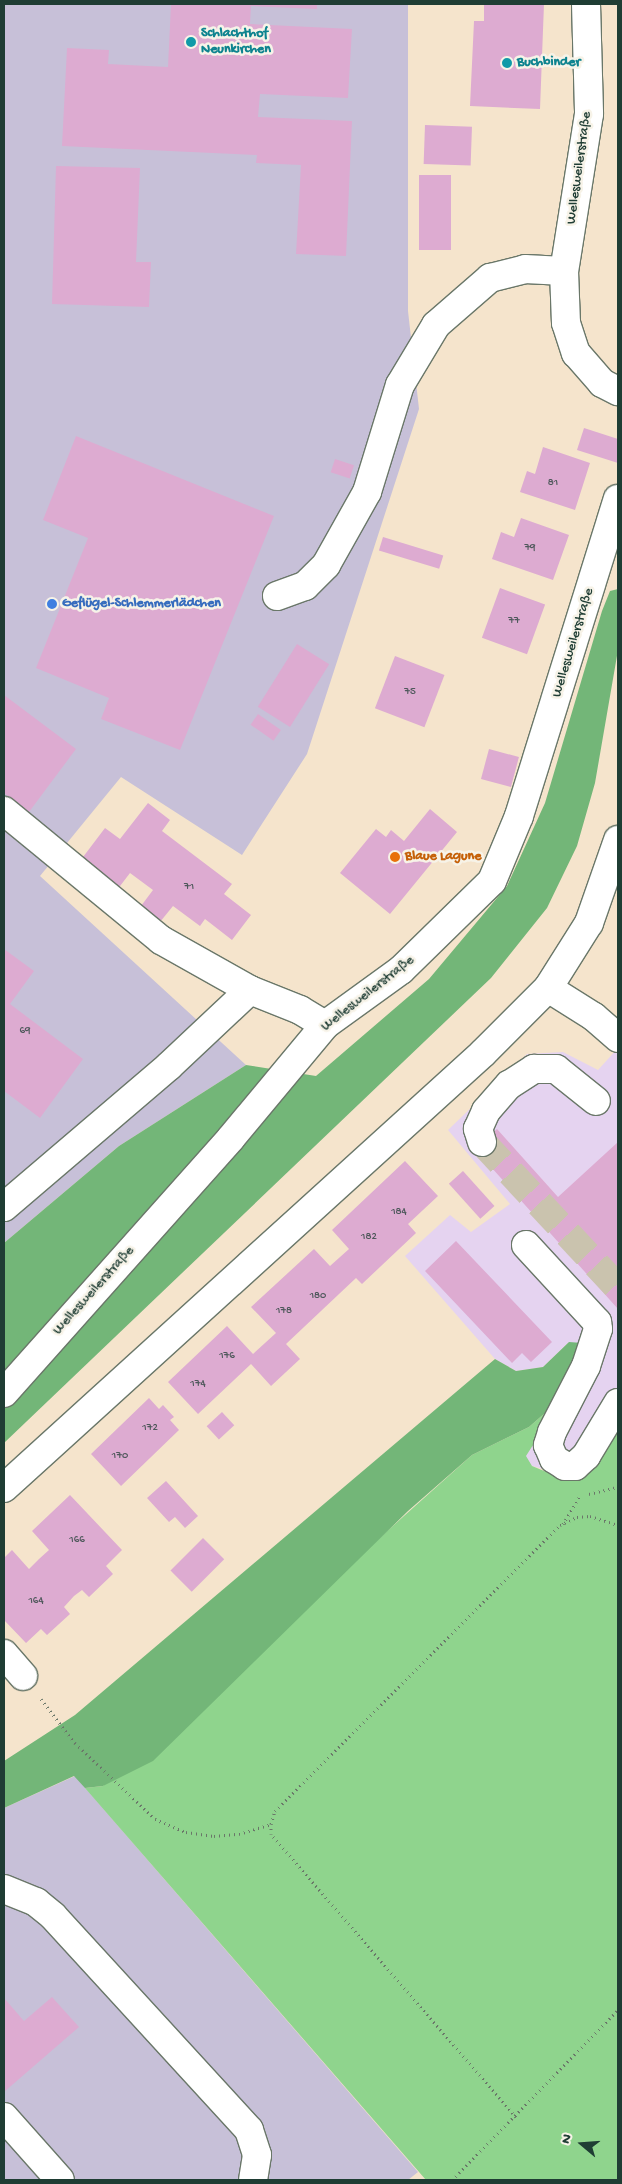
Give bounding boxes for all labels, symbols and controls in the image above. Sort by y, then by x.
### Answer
place label: Schlachthof Neunkirchen [201,26,271,58]
marker: Schlachthof Neunkirchen [185,36,197,48]
place label: Buchbinder [517,55,580,71]
marker: Buchbinder [501,57,513,69]
street label: Wellesweilerstraße [564,111,596,225]
house number: 81 [548,476,558,490]
house number: 79 [524,541,536,555]
street label: Wellesweilerstraße [549,586,599,700]
place label: Geflügel-Schlemmerlädchen [62,596,221,612]
marker: Geflügel-Schlemmerlädchen [46,598,58,610]
house number: 77 [508,614,520,628]
house number: 75 [404,685,416,699]
place label: Blaue Lagune [405,849,481,865]
marker: Blaue Lagune [389,851,401,863]
house number: 71 [184,880,194,894]
street label: Wellesweilerstraße [318,952,418,1036]
house number: 69 [19,1024,31,1038]
house number: 184 [391,1205,407,1219]
house number: 182 [361,1230,377,1244]
street label: Wellesweilerstraße [50,1243,138,1339]
house number: 180 [310,1289,326,1303]
house number: 178 [276,1304,292,1318]
house number: 176 [219,1349,235,1363]
house number: 174 [190,1377,206,1391]
house number: 172 [142,1421,158,1435]
house number: 170 [112,1449,128,1463]
house number: 166 [69,1533,85,1547]
house number: 164 [28,1594,44,1608]
north arrow [557,2119,607,2169]
text: N [558,2132,577,2146]

